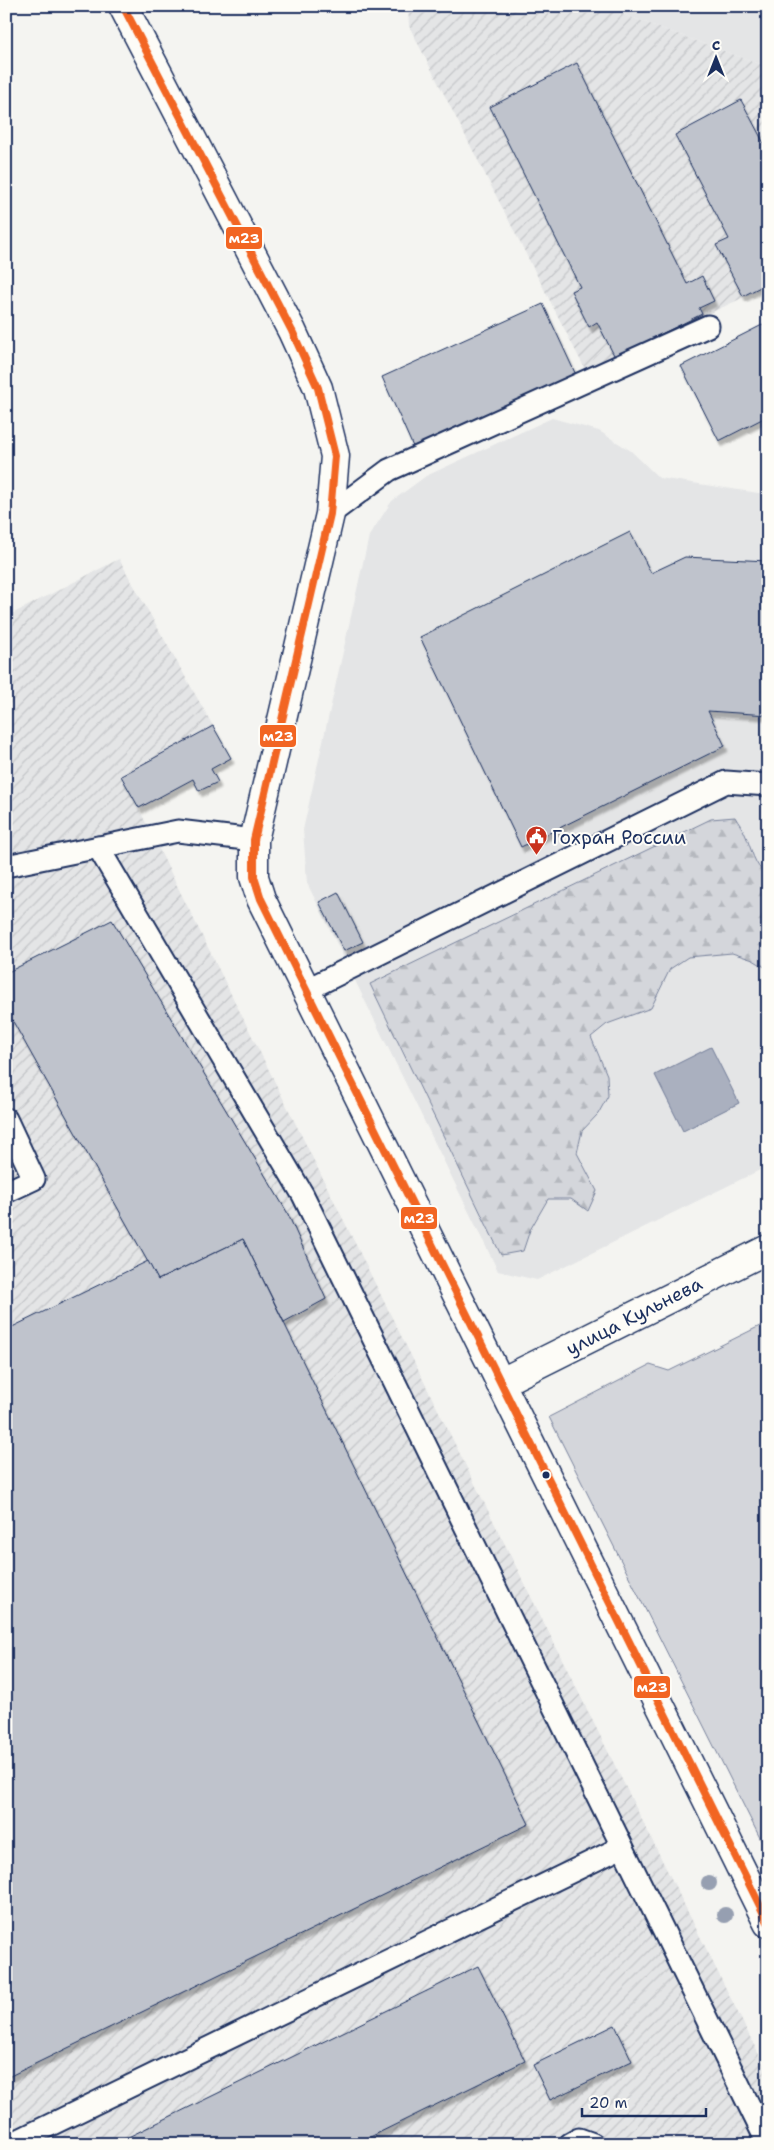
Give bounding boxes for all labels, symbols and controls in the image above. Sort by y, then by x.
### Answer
north arrow [692,32,742,82]
text: С [712,36,720,54]
line badge: м23 [225,226,263,250]
text: м23 [229,229,260,247]
line badge: м23 [259,724,297,748]
text: м23 [263,727,294,745]
public building icon: Гохран России [524,825,548,856]
place label: Гохран России [552,825,686,850]
line badge: м23 [400,1206,438,1230]
text: м23 [404,1209,435,1227]
street label: улица Кульнева [562,1271,707,1361]
unlabelled marker [541,1470,551,1480]
line badge: м23 [633,1675,671,1699]
text: м23 [637,1678,668,1696]
scale bar [582,2085,705,2117]
text: 20 m [589,2093,628,2113]

